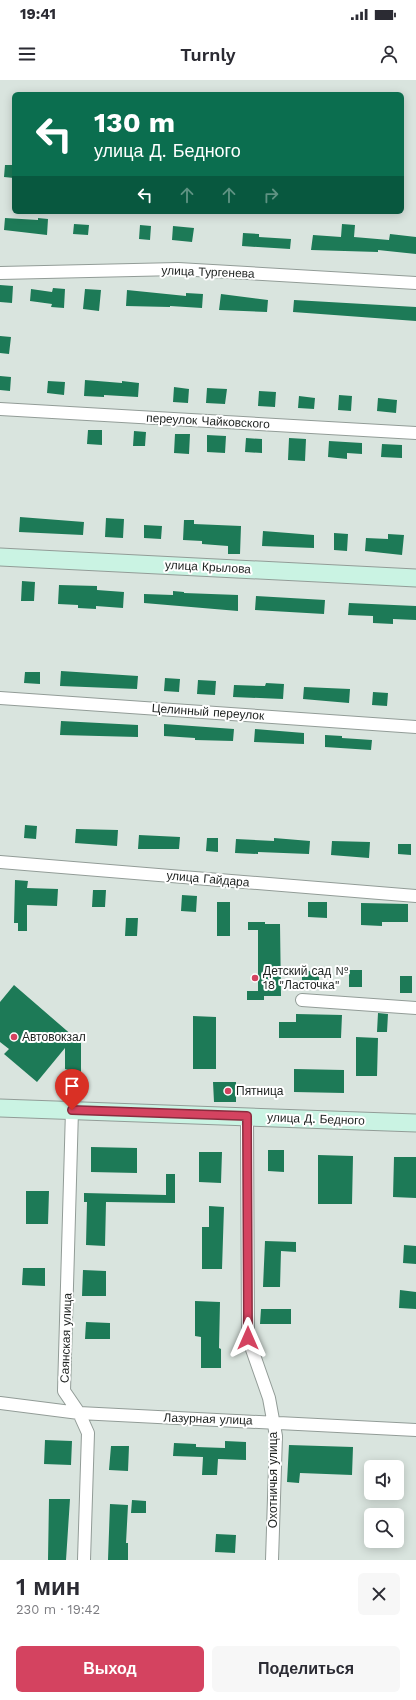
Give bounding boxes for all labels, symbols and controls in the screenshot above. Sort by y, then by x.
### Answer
text: 19:41 [20,5,56,23]
icon: menu [16,43,38,65]
icon: person [378,43,400,65]
text: Turnly [180,44,236,65]
text: 130 m [94,106,175,139]
icon: left [28,108,80,160]
text: улица Д. Бедного [94,140,241,161]
icon: left [134,184,156,206]
icon: ahead [176,184,198,206]
icon: ahead [218,184,240,206]
icon: right [260,184,282,206]
street label: улица Тургенева [161,263,255,281]
street label: переулок Чайковского [146,411,271,431]
street label: улица Крылова [165,558,252,576]
street label: Целинный переулок [151,701,265,723]
street label: улица Гайдара [166,868,250,890]
place label: Детский сад № 18 "Ласточка" [263,964,348,992]
marker: Детский сад № 18 "Ласточка" [250,973,260,983]
place label: Автовокзал [22,1030,86,1044]
marker: Автовокзал [9,1032,19,1042]
pin [55,1069,89,1110]
icon: arrive [61,1075,83,1097]
place label: Пятница [236,1084,284,1098]
marker: Пятница [223,1086,233,1096]
street label: улица Д. Бедного [267,1110,365,1128]
street label: Саянская улица [57,1292,75,1383]
position arrow [227,1317,269,1359]
street label: Лазурная улица [163,1410,253,1428]
street label: Охотничья улица [266,1431,280,1528]
map controls [364,1460,404,1548]
button: sound [364,1460,404,1500]
button: search [364,1508,404,1548]
text: 1 мин [16,1573,80,1601]
button: close [358,1573,400,1615]
text: 230 m · 19:42 [16,1602,100,1617]
button: Выход [16,1646,204,1692]
button: Поделиться [212,1646,400,1692]

